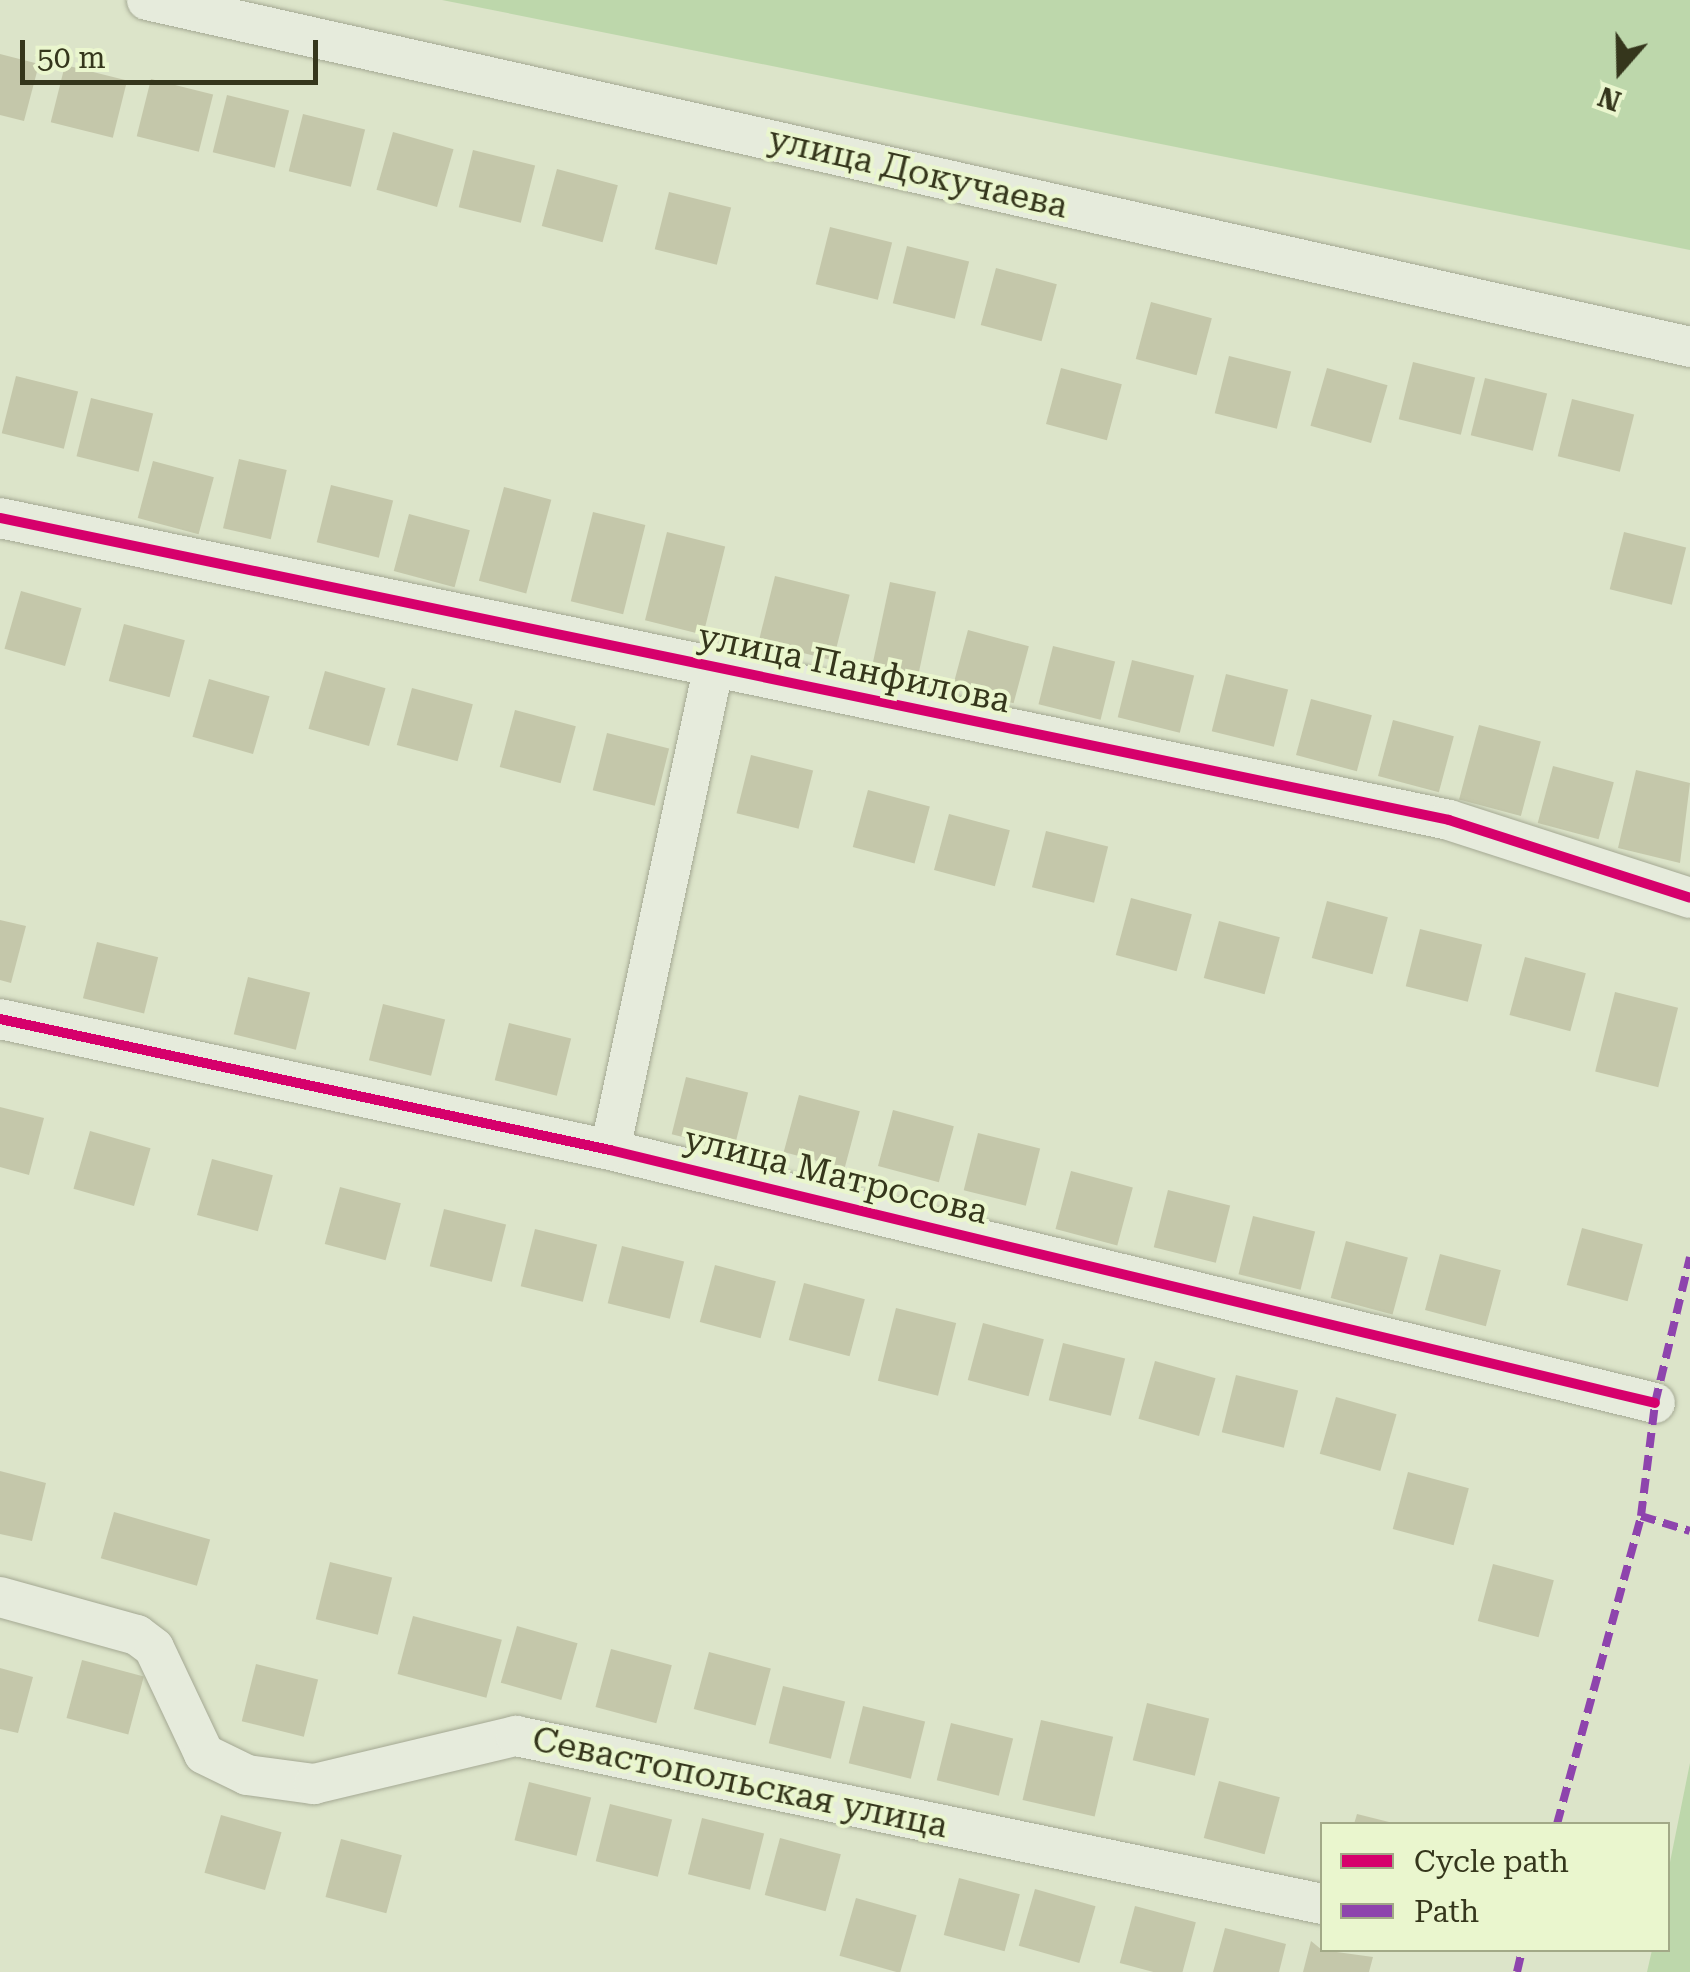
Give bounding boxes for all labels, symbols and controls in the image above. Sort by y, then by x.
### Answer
scale bar [25,20,322,82]
north arrow [1570,20,1670,120]
text: 50 m [37,40,106,75]
text: N [1594,79,1625,118]
street label: улица Докучаева [764,118,1072,228]
street label: улица Панфилова [694,615,1014,723]
street label: улица Матросова [680,1118,992,1234]
street label: Севастопольская улица [529,1718,951,1848]
legend [1320,1822,1670,1952]
text: Cycle path [1414,1844,1569,1879]
text: Path [1414,1894,1479,1929]

